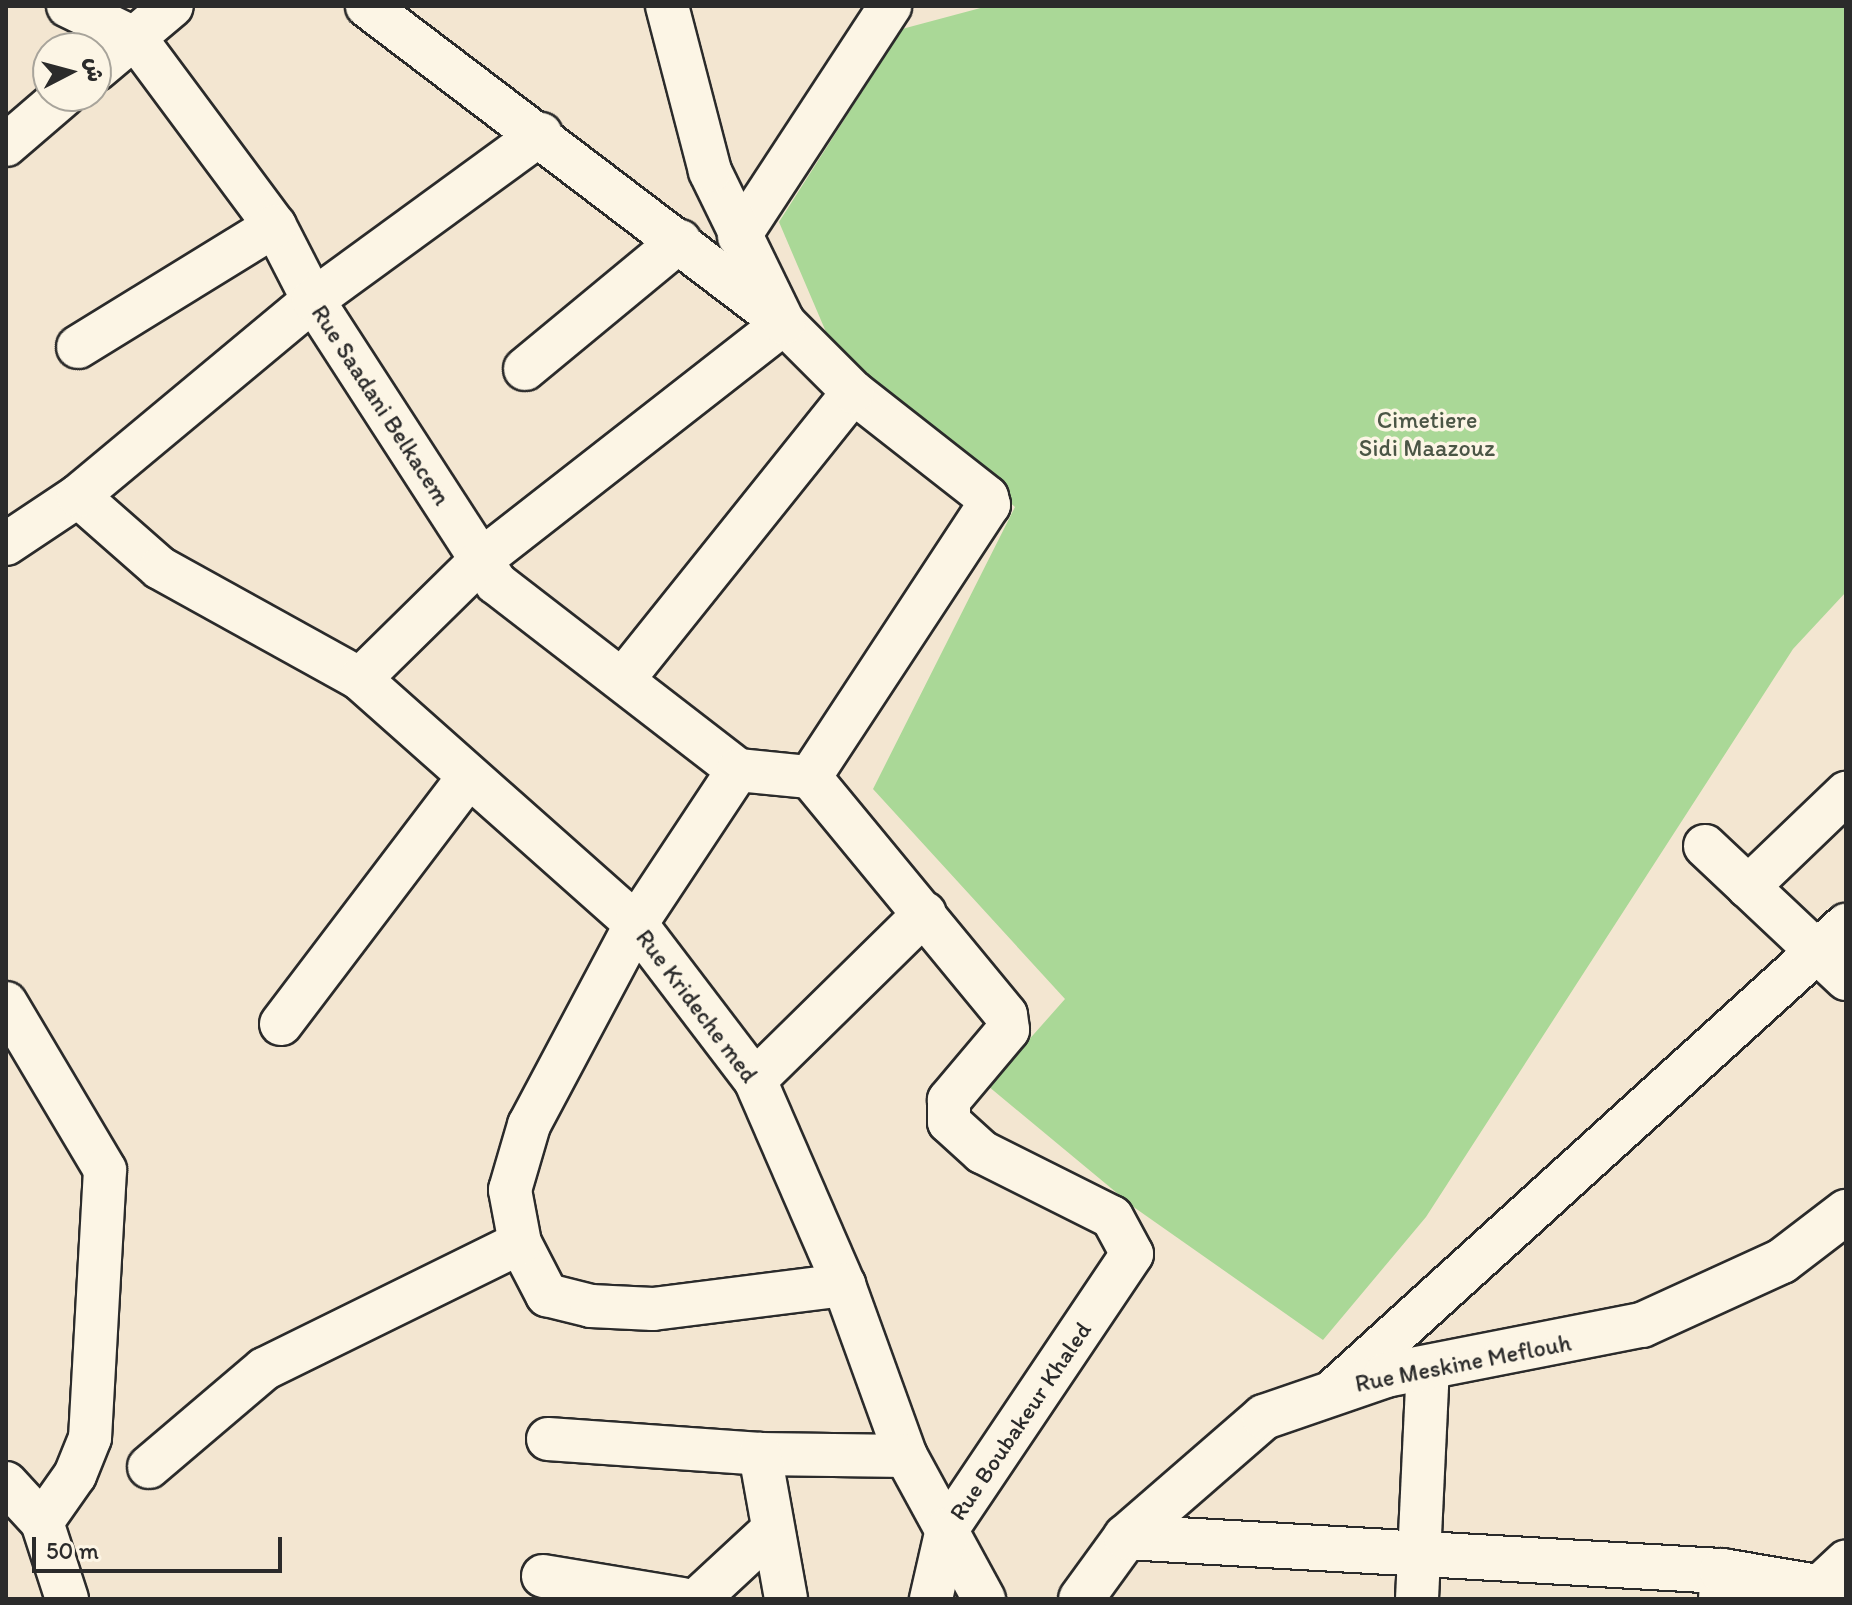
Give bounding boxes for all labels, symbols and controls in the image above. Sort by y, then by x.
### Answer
north arrow [32,32,112,112]
text: ش [80,56,109,83]
street label: Rue Saadani Belkacem [305,299,457,511]
park label: Cimetiere Sidi Maazouz [1359,406,1495,462]
street label: Rue Krideche med [630,923,764,1089]
street label: Rue Boubakeur Khaled [943,1316,1097,1526]
street label: Rue Meskine Meflouh [1353,1328,1573,1398]
scale bar [36,1521,286,1571]
text: 50 m [46,1536,99,1565]

